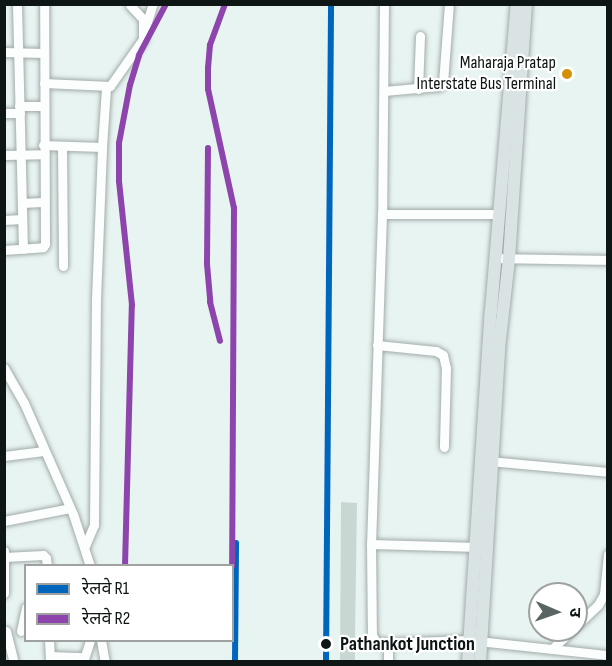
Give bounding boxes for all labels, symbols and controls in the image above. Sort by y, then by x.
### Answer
place label: Maharaja Pratap Interstate Bus Terminal [417,53,556,96]
marker: Maharaja Pratap Interstate Bus Terminal [561,68,573,80]
legend [24,564,234,642]
text: रेलवे R1 [82,578,129,599]
north arrow [528,582,588,642]
text: रेलवे R2 [82,608,130,629]
text: उ [565,608,584,618]
place label: Pathankot Junction [340,632,475,656]
marker: Pathankot Junction [317,635,335,653]

